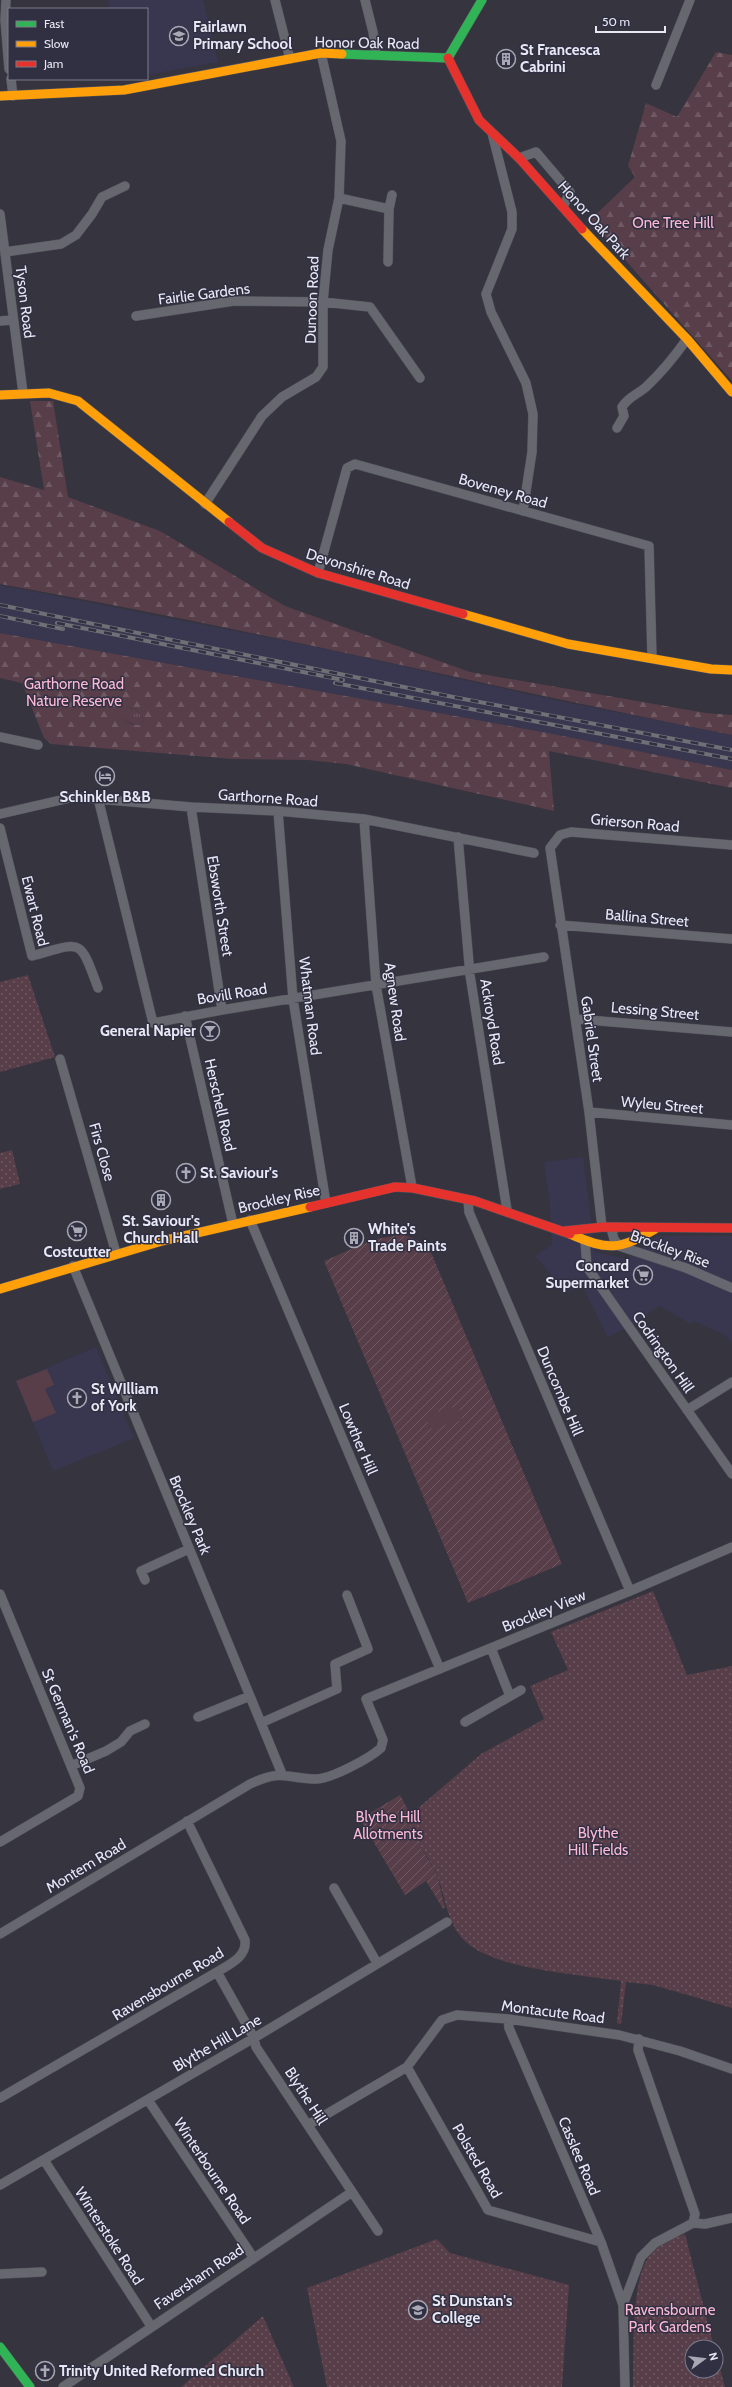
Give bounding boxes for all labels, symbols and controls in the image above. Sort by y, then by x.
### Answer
legend [8,8,148,80]
scale bar [596,8,665,34]
text: 50 m [602,14,630,29]
text: Fast [44,16,64,31]
place label: Fairlawn Primary School [193,18,292,53]
school or university icon: Fairlawn Primary School [168,25,190,47]
street label: Honor Oak Road [315,33,419,53]
text: Slow [44,36,69,51]
place label: St Francesca Cabrini [520,41,601,76]
building icon: St Francesca Cabrini [495,48,517,70]
text: Jam [43,56,63,71]
street label: Honor Oak Park [554,177,634,263]
park label: One Tree Hill [632,214,714,232]
street label: Dunoon Road [301,256,323,344]
street label: Tyson Road [12,265,38,339]
street label: Fairlie Gardens [157,279,251,309]
street label: Boveney Road [457,470,549,512]
street label: Devonshire Road [304,545,412,593]
park label: Garthorne Road Nature Reserve [24,675,124,710]
hotel icon: Schinkler B&B [94,765,116,787]
street label: Garthorne Road [217,786,319,810]
place label: Schinkler B&B [59,788,151,806]
street label: Grierson Road [590,810,680,836]
street label: Ebsworth Street [203,854,237,958]
street label: Ewart Road [18,874,52,948]
street label: Ballina Street [604,905,690,931]
street label: Whatman Road [295,956,325,1056]
street label: Agnew Road [381,961,409,1043]
street label: Ackroyd Road [476,978,508,1066]
street label: Bovill Road [196,980,268,1008]
street label: Gabriel Street [577,995,607,1083]
street label: Lessing Street [610,998,700,1024]
bar icon: General Napier [199,1020,221,1042]
place label: General Napier [100,1022,196,1040]
street label: Herschell Road [201,1057,239,1153]
street label: Wyleu Street [620,1092,704,1118]
street label: Firs Close [85,1121,119,1184]
church icon: St. Saviour's [175,1162,197,1184]
place label: St. Saviour's [200,1164,278,1182]
street label: Brockley Rise [236,1181,322,1217]
building icon: St. Saviour's Church Hall [150,1189,172,1211]
place label: St. Saviour's Church Hall [122,1212,200,1247]
supermarket icon: Costcutter [66,1220,88,1242]
place label: White's Trade Paints [368,1220,447,1255]
street label: Brockley Rise [628,1226,712,1272]
building icon: White's Trade Paints [343,1227,365,1249]
place label: Costcutter [43,1243,111,1261]
place label: Concard Supermarket [546,1257,629,1292]
supermarket icon: Concard Supermarket [632,1264,654,1286]
street label: Codrington Hill [628,1308,698,1396]
street label: Duncombe Hill [533,1344,587,1439]
place label: St WIlliam of York [91,1380,159,1415]
church icon: St WIlliam of York [66,1387,88,1409]
street label: Lowther Hill [335,1400,381,1478]
street label: Brockley Park [165,1473,215,1558]
street label: Brockley View [499,1586,589,1636]
street label: St German's Road [38,1666,98,1776]
park label: Blythe Hill Allotments [353,1808,423,1843]
park label: Blythe Hill Fields [568,1824,628,1859]
street label: Montem Road [43,1835,129,1897]
street label: Ravensbourne Road [109,1944,227,2024]
street label: Montacute Road [500,1997,606,2027]
street label: Blythe Hill Lane [170,2010,265,2076]
street label: Blythe Hill [281,2064,331,2128]
street label: Casslee Road [554,2114,604,2198]
street label: Winterbourne Road [170,2115,254,2227]
street label: Polsted Road [448,2120,506,2202]
street label: Winterstoke Road [71,2184,147,2288]
street label: Faversham Road [151,2240,247,2314]
place label: St Dunstan's College [432,2292,512,2327]
school or university icon: St Dunstan's College [407,2299,429,2321]
park label: Ravensbourne Park Gardens [625,2301,716,2336]
north arrow [684,2339,724,2379]
text: N [706,2351,721,2362]
church icon: Trinity United Reformed Church [34,2360,56,2382]
place label: Trinity United Reformed Church [59,2362,264,2380]

